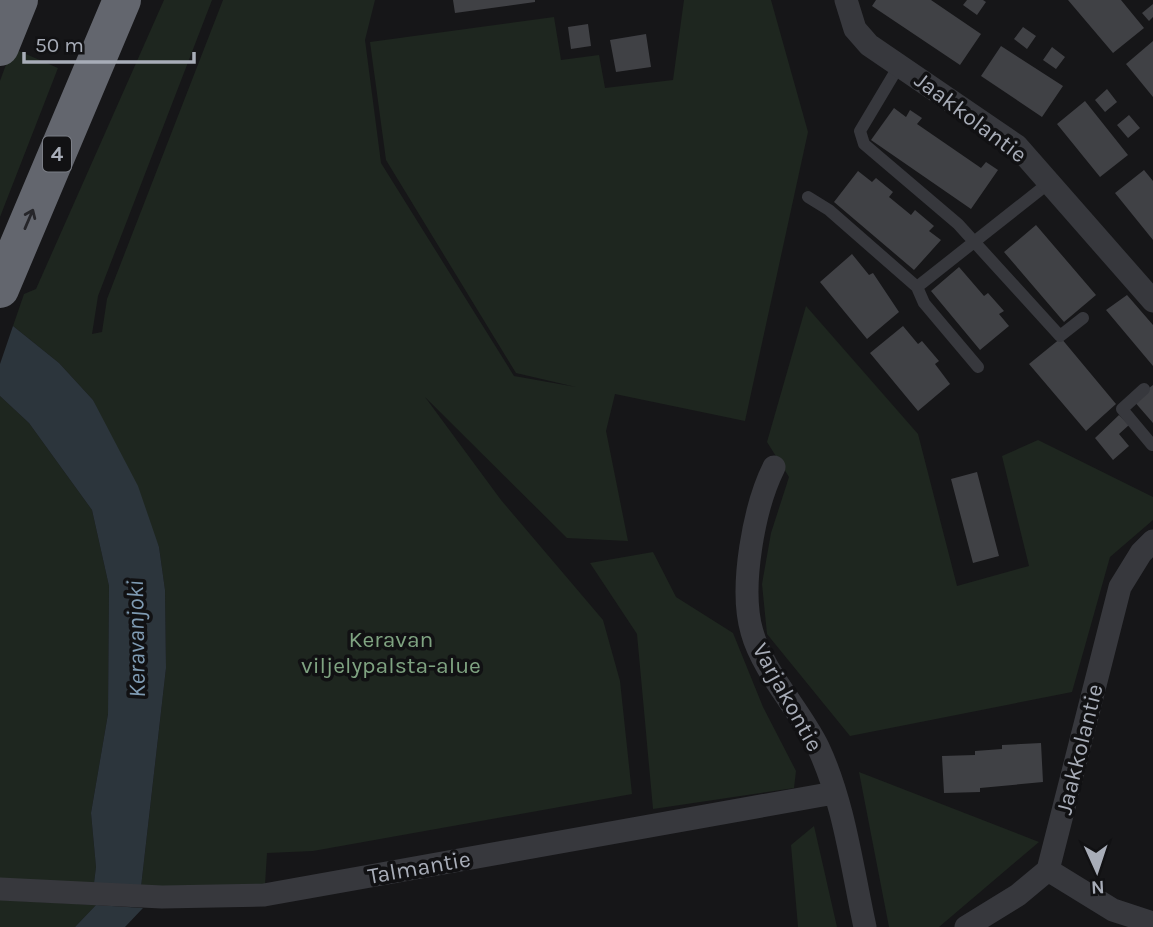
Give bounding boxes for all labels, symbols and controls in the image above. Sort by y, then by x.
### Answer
scale bar [24,21,194,65]
text: 50 m [35,33,84,57]
street label: Jaakkolantie [909,66,1032,168]
road number: 4 [43,136,71,172]
one-way arrow [24,208,37,230]
water label: Keravanjoki [121,580,151,698]
park label: Keravan viljelypalsta-alue [301,626,481,679]
street label: Varjakontie [747,638,828,756]
street label: Jaakkolantie [1050,681,1109,817]
north arrow [1062,836,1132,906]
street label: Talmantie [366,845,473,890]
text: N [1090,876,1105,898]

